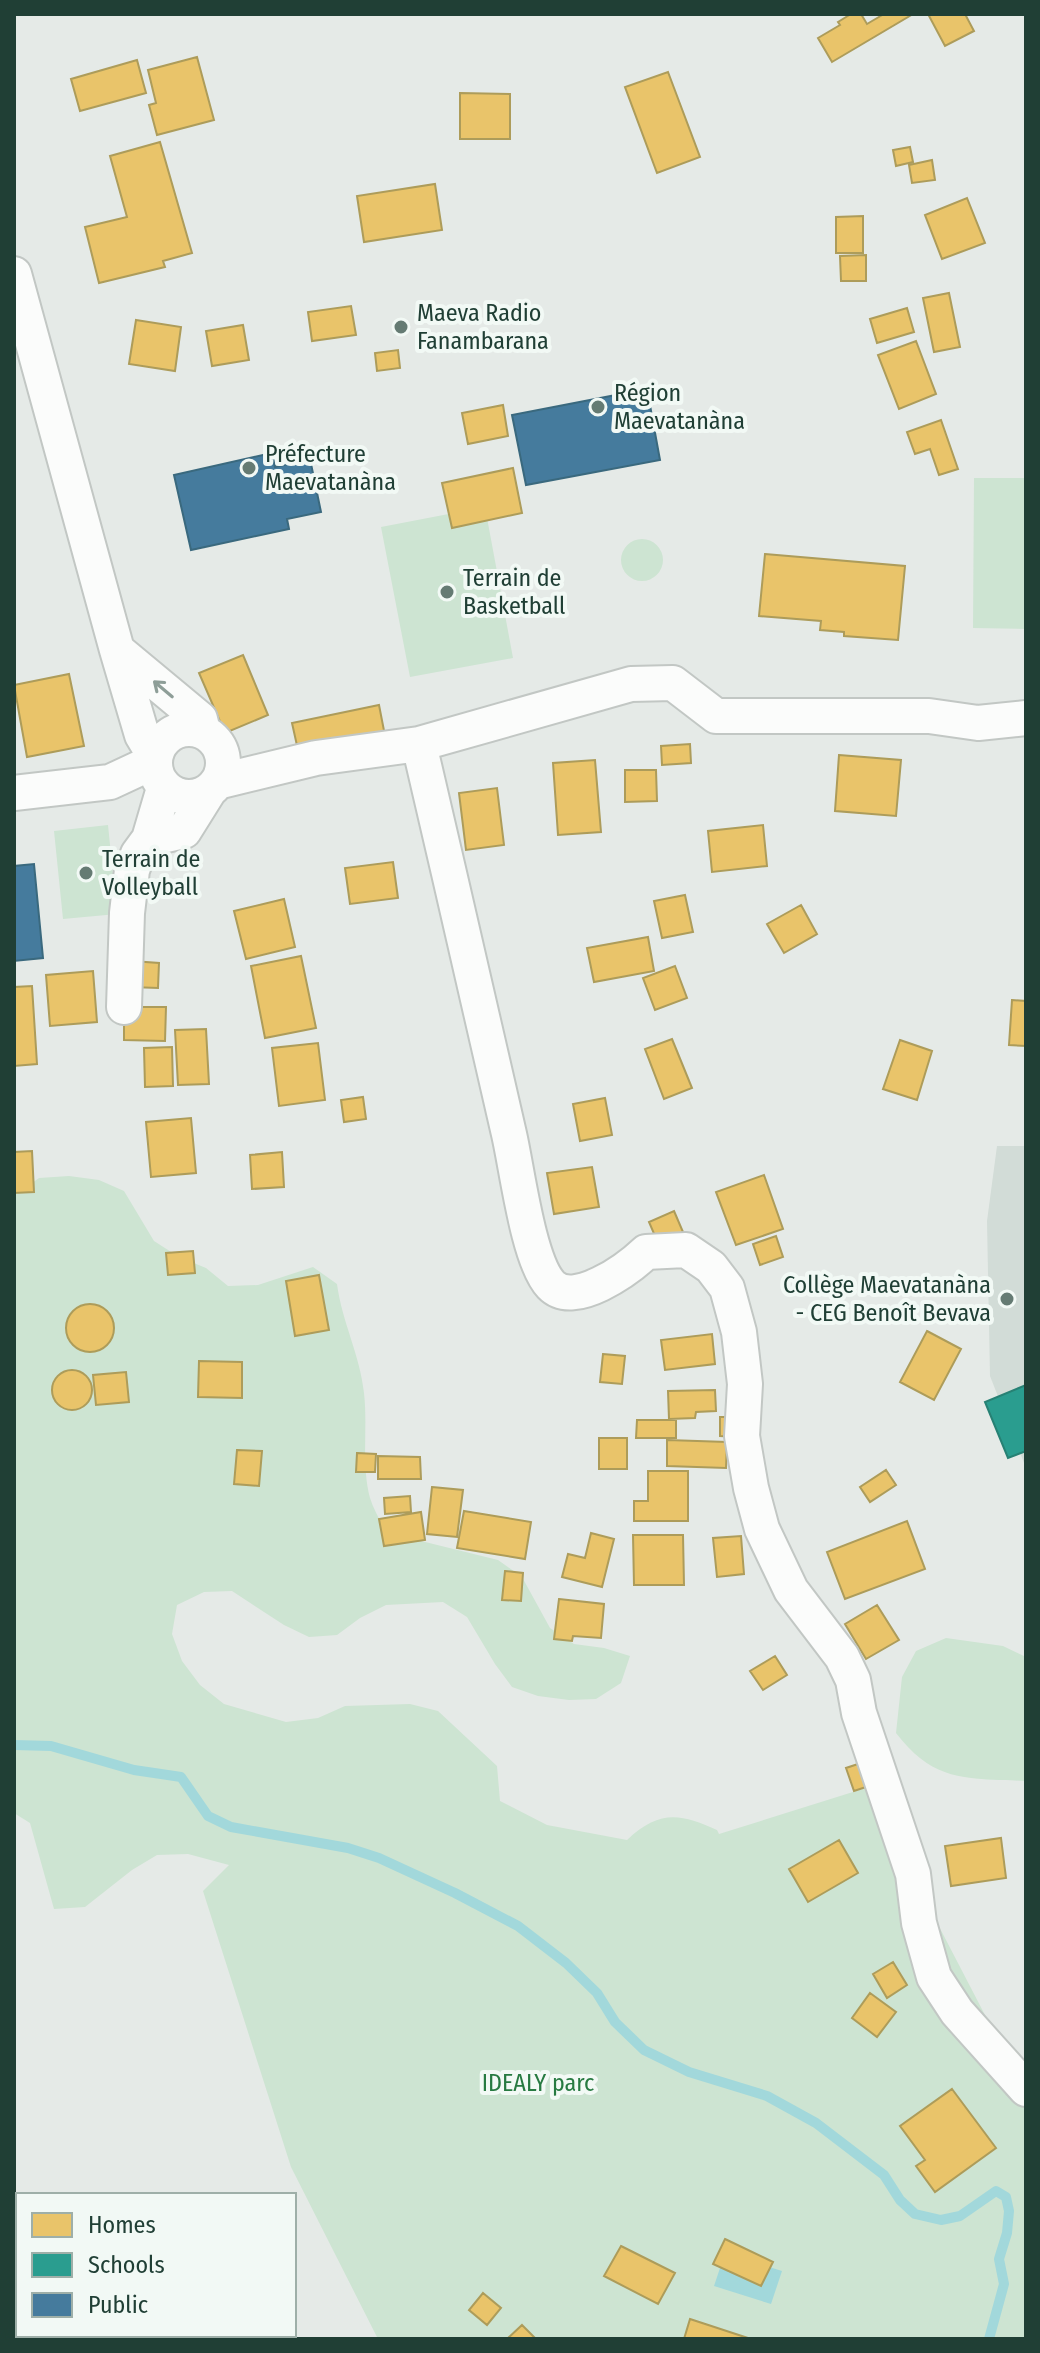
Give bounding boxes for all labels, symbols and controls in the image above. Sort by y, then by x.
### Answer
place label: Maeva Radio Fanambarana [417,299,549,355]
marker: Maeva Radio Fanambarana [392,318,410,336]
place label: Région Maevatanàna [614,379,745,435]
marker: Région Maevatanàna [589,398,607,416]
place label: Préfecture Maevatanàna [265,440,396,496]
marker: Préfecture Maevatanàna [240,459,258,477]
place label: Terrain de Basketball [463,564,565,620]
marker: Terrain de Basketball [438,583,456,601]
one-way arrow [153,680,174,698]
place label: Terrain de Volleyball [102,845,200,901]
marker: Terrain de Volleyball [77,864,95,882]
place label: Collège Maevatanàna - CEG Benoît Bevava [783,1271,991,1327]
marker: Collège Maevatanàna - CEG Benoît Bevava [998,1290,1016,1308]
park label: IDEALY parc [482,2069,594,2097]
legend [16,2193,296,2337]
text: Homes [88,2211,156,2239]
text: Schools [88,2251,165,2279]
text: Public [88,2291,148,2319]

